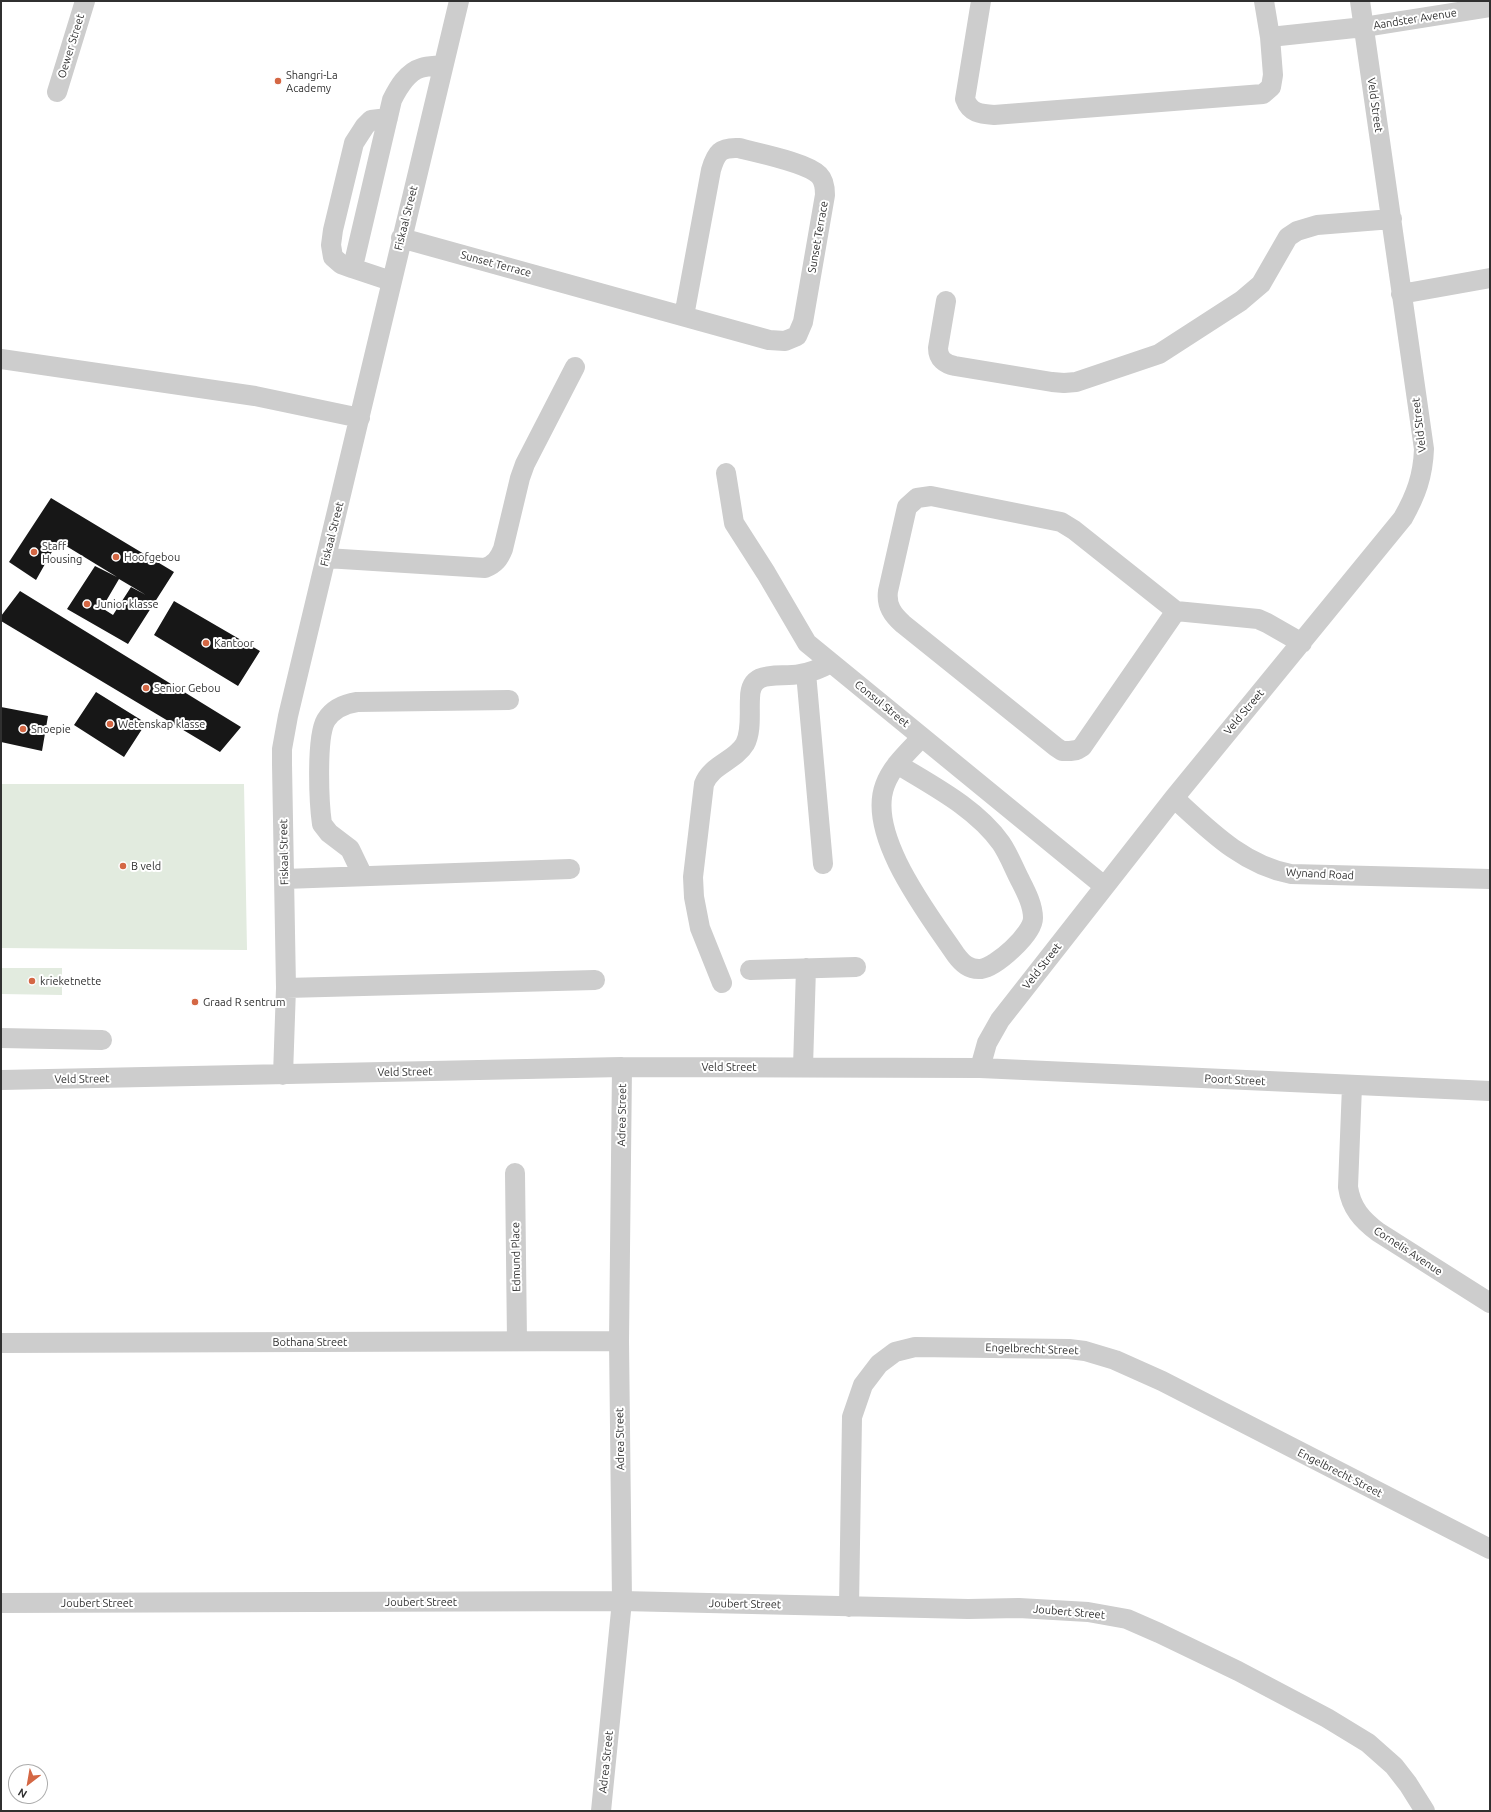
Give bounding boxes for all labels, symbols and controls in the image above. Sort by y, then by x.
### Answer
street label: Aandster Avenue [1372,6,1458,32]
street label: Oewer Street [55,12,87,80]
place label: Shangri-La Academy [286,68,338,94]
marker: Shangri-La Academy [273,76,283,86]
street label: Veld Street [1365,77,1385,133]
street label: Fiskaal Street [392,184,420,252]
street label: Sunset Terrace [805,200,831,274]
street label: Sunset Terrace [459,248,533,280]
street label: Veld Street [1409,397,1429,453]
street label: Fiskaal Street [318,500,346,568]
place label: Staff Housing [42,539,82,565]
marker: Staff Housing [29,547,39,557]
place label: Hoofgebou [124,550,180,564]
marker: Hoofgebou [111,552,121,562]
place label: Junior klasse [95,597,159,611]
marker: Junior klasse [82,599,92,609]
place label: Kantoor [214,636,254,650]
marker: Kantoor [201,638,211,648]
street label: Consul Street [852,678,912,730]
place label: Senior Gebou [154,681,220,695]
marker: Senior Gebou [141,683,151,693]
street label: Veld Street [1221,687,1267,737]
place label: Wetenskap klasse [118,717,205,731]
marker: Wetenskap klasse [105,719,115,729]
place label: Snoepie [31,722,71,736]
marker: Snoepie [18,724,28,734]
street label: Fiskaal Street [277,819,291,885]
place label: B veld [131,859,161,873]
marker: B veld [118,861,128,871]
street label: Wynand Road [1286,866,1354,882]
street label: Veld Street [1020,940,1064,992]
place label: krieketnette [40,974,101,988]
marker: krieketnette [27,976,37,986]
place label: Graad R sentrum [203,995,285,1009]
marker: Graad R sentrum [190,997,200,1007]
street label: Veld Street [701,1060,757,1074]
street label: Veld Street [377,1065,433,1079]
street label: Veld Street [54,1072,110,1086]
street label: Poort Street [1204,1072,1266,1088]
street label: Adrea Street [615,1084,629,1146]
street label: Edmund Place [509,1222,523,1292]
street label: Cornelis Avenue [1371,1224,1445,1278]
street label: Bothana Street [273,1335,347,1349]
street label: Engelbrecht Street [985,1341,1079,1357]
street label: Adrea Street [613,1408,627,1470]
street label: Engelbrecht Street [1295,1446,1385,1500]
street label: Joubert Street [385,1595,457,1609]
street label: Joubert Street [61,1596,133,1610]
street label: Joubert Street [709,1597,781,1611]
street label: Joubert Street [1032,1602,1106,1622]
street label: Adrea Street [596,1730,616,1794]
north arrow [8,1764,48,1804]
text: N [16,1786,29,1801]

